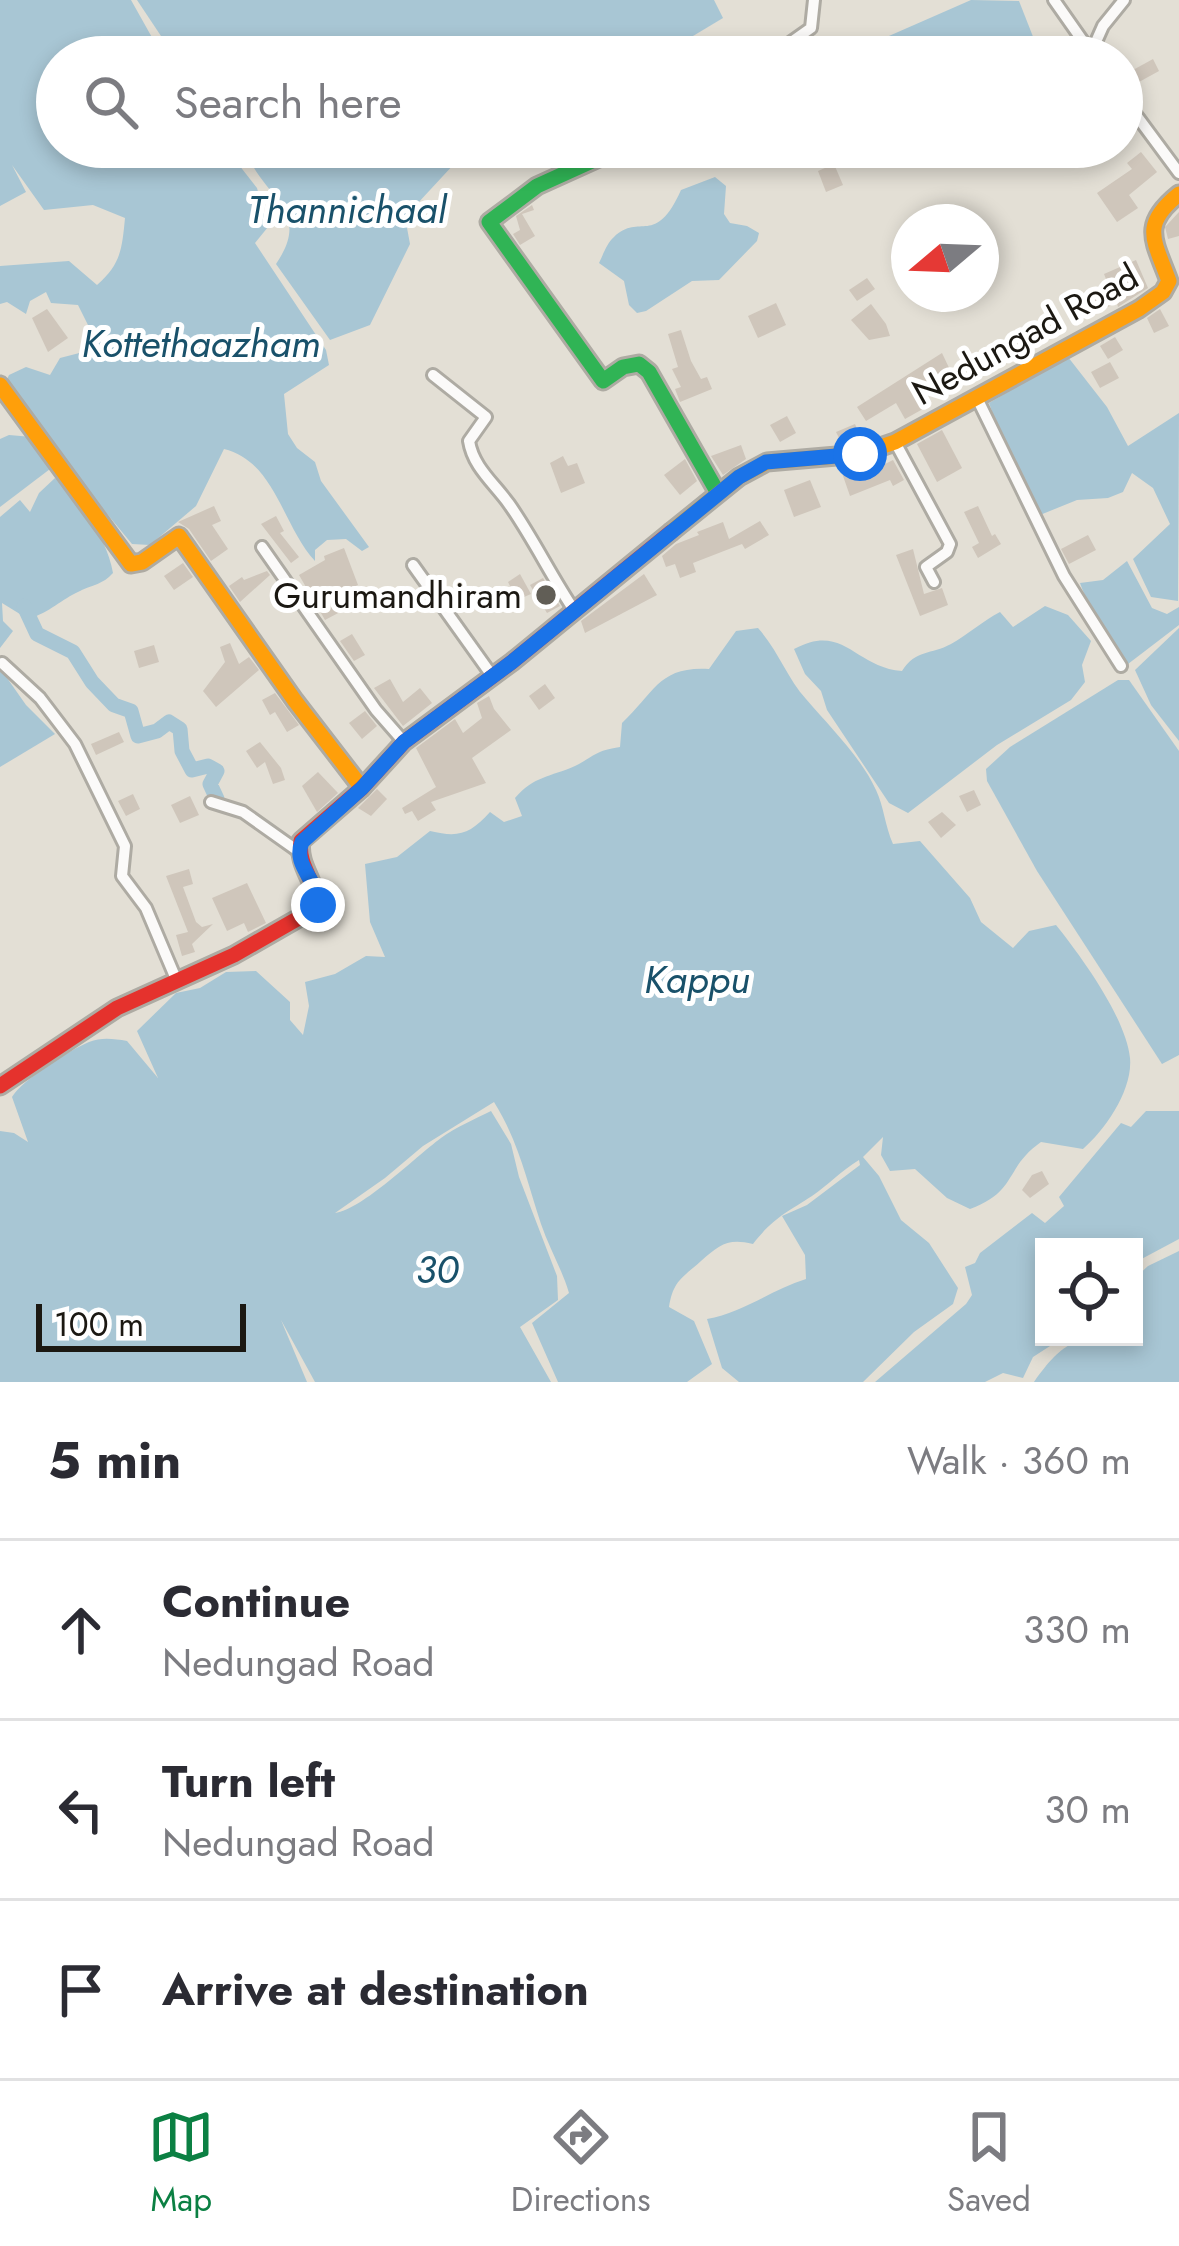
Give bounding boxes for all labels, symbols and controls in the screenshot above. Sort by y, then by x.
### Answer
search box [36,36,1143,168]
icon: search [78,69,144,135]
text: Search here [174,70,402,135]
water label: Thannichaal [248,181,448,238]
north arrow [891,204,999,312]
street label: Nedungad Road [902,250,1148,418]
water label: Kottethaazham [82,315,320,372]
route start [833,427,887,481]
place label: Gurumandhiram [273,569,522,621]
marker: Gurumandhiram [533,582,559,608]
route end [291,878,345,932]
water label: Kappu [644,951,750,1008]
map controls [1035,1238,1143,1346]
button: locate [1035,1238,1143,1346]
water label: 30 [415,1241,459,1298]
scale bar [36,1298,246,1351]
text: 100 m [54,1301,144,1348]
text: 5 min [48,1423,181,1497]
text: Walk · 360 m [907,1432,1131,1489]
text: Continue [162,1569,350,1634]
icon: ahead [48,1597,114,1663]
text: 330 m [1023,1601,1131,1658]
text: Nedungad Road [162,1634,435,1691]
text: Turn left [162,1749,335,1814]
icon: left [48,1777,114,1843]
text: 30 m [1044,1781,1131,1838]
text: Nedungad Road [162,1814,435,1871]
icon: arrive [48,1957,114,2023]
text: Arrive at destination [162,1957,589,2022]
tab: Map [148,2104,214,2223]
tab: Directions [511,2104,651,2223]
tab: Saved [947,2104,1031,2223]

